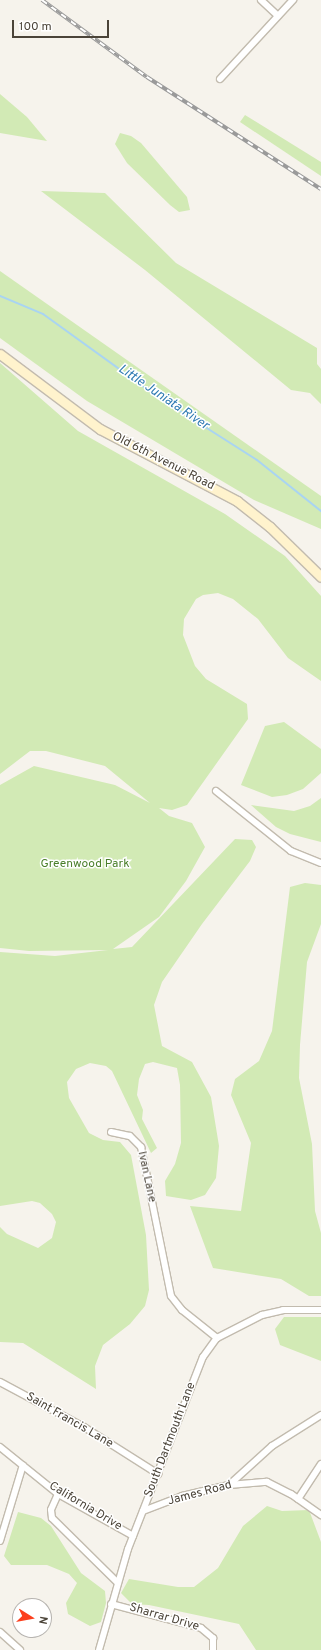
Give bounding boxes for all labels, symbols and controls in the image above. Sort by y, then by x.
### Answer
scale bar [14,12,111,38]
text: 100 m [19,19,52,35]
water label: Little Juniata River [115,362,211,434]
street label: Old 6th Avenue Road [109,430,217,494]
park label: Greenwood Park [40,858,130,872]
street label: Ivan Lane [134,1150,158,1204]
street label: South Dartmouth Lane [142,1381,200,1499]
street label: Saint Francis Lane [23,1390,115,1452]
street label: James Road [166,1479,234,1509]
street label: California Drive [46,1480,124,1534]
north arrow [12,1598,52,1638]
street label: Sharrar Drive [127,1601,201,1635]
text: N [35,1615,50,1625]

